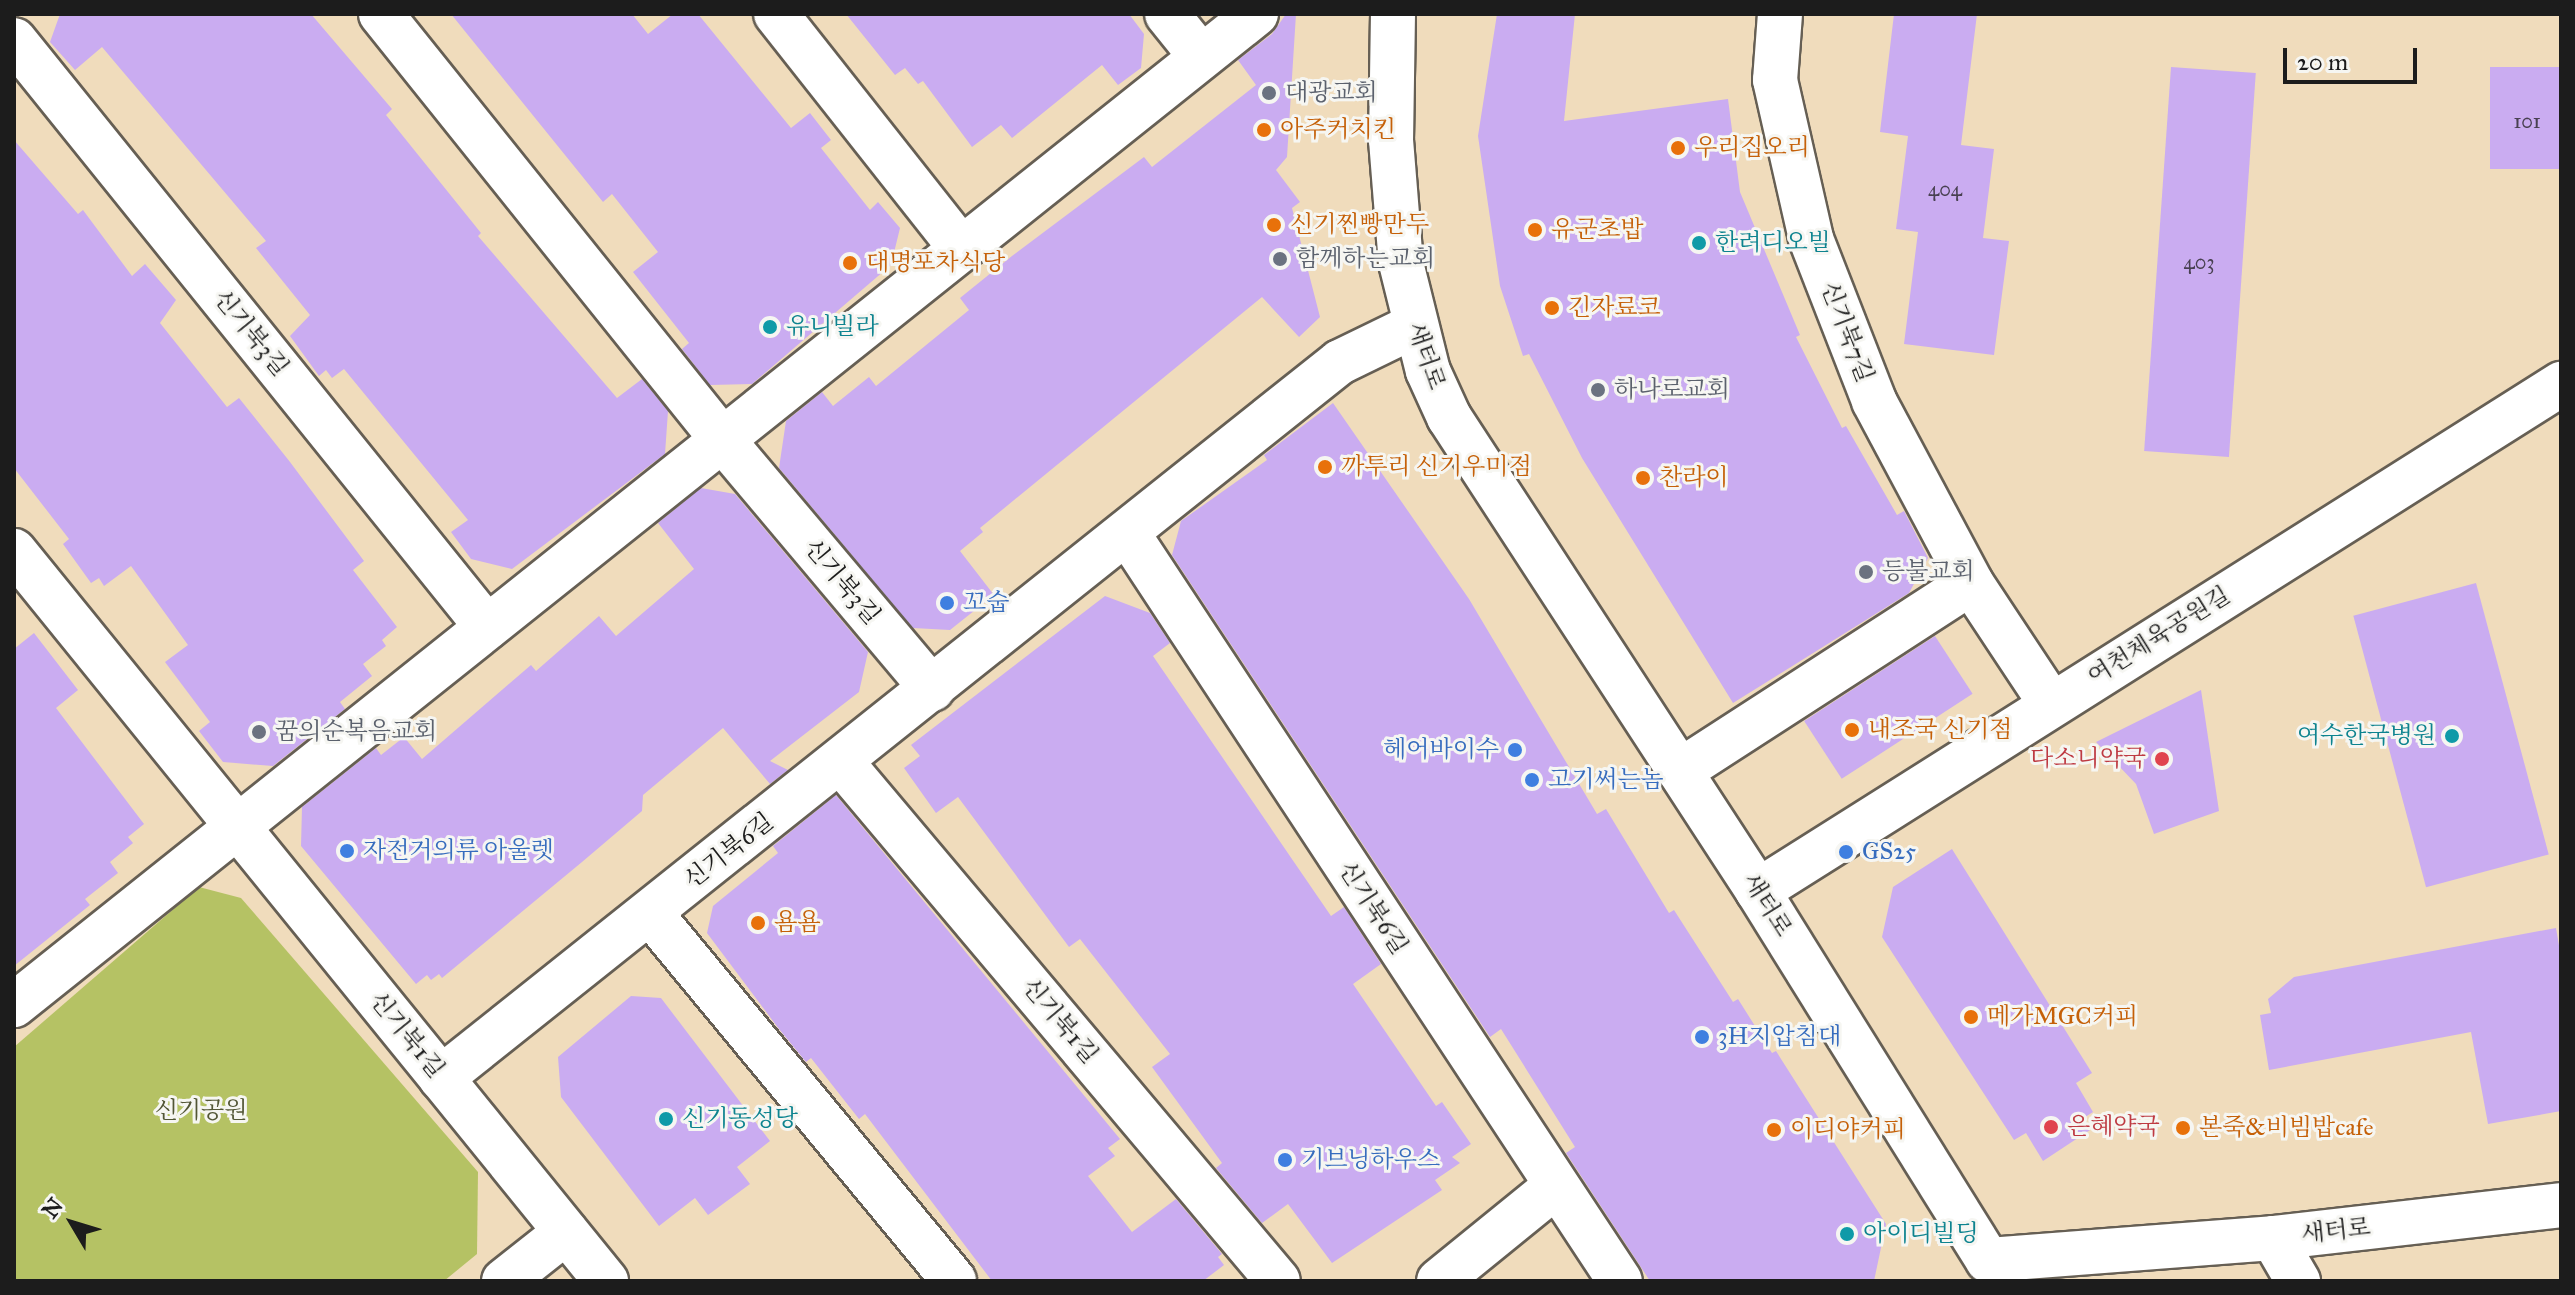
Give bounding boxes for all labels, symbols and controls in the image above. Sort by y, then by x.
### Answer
scale bar [2287,32,2421,82]
text: 20 m [2297,47,2348,77]
place label: 대광교회 [1285,79,1378,107]
marker: 대광교회 [1260,84,1278,102]
house number: 101 [2513,109,2541,133]
place label: 아주커치킨 [1280,116,1396,144]
marker: 아주커치킨 [1255,121,1273,139]
place label: 우리집오리 [1694,134,1810,162]
marker: 우리집오리 [1669,139,1687,157]
house number: 404 [1928,177,1962,201]
place label: 신기찐빵만두 [1290,211,1429,239]
marker: 신기찐빵만두 [1265,216,1283,234]
place label: 유군초밥 [1551,216,1644,244]
marker: 유군초밥 [1526,221,1544,239]
place label: 한려디오빌 [1715,229,1831,257]
marker: 한려디오빌 [1690,234,1708,252]
place label: 함께하는교회 [1296,245,1435,273]
place label: 대명포차식당 [866,249,1005,277]
marker: 함께하는교회 [1271,250,1289,268]
house number: 403 [2184,250,2214,274]
marker: 대명포차식당 [841,254,859,272]
street label: 신기북7길 [1815,278,1879,386]
street label: 신기북3길 [208,284,294,382]
place label: 긴자료코 [1568,294,1661,322]
marker: 긴자료코 [1543,299,1561,317]
place label: 유니빌라 [786,313,879,341]
marker: 유니빌라 [761,318,779,336]
street label: 새터로 [1401,318,1451,394]
place label: 하나로교회 [1614,376,1730,404]
marker: 하나로교회 [1589,381,1607,399]
place label: 까투리 신기우미점 [1341,453,1532,481]
marker: 까투리 신기우미점 [1316,458,1334,476]
place label: 찬라이 [1659,464,1729,492]
marker: 찬라이 [1634,469,1652,487]
street label: 신기북3길 [798,534,886,630]
place label: 등불교회 [1882,558,1975,586]
marker: 등불교회 [1857,563,1875,581]
street label: 여천체육공원길 [2083,581,2235,691]
place label: 꼬숩 [963,589,1009,617]
marker: 꼬숩 [938,594,956,612]
place label: 내조국 신기점 [1868,716,2012,744]
place label: 꿈의순복음교회 [275,718,437,746]
marker: 내조국 신기점 [1843,721,1861,739]
place label: 여수한국병원 [2297,722,2436,750]
marker: 꿈의순복음교회 [250,723,268,741]
marker: 여수한국병원 [2443,727,2461,745]
place label: 헤어바이수 [1383,736,1499,764]
marker: 헤어바이수 [1506,741,1524,759]
place label: 다소니약국 [2030,745,2146,773]
marker: 다소니약국 [2153,750,2171,768]
place label: 고기써는놈 [1548,766,1664,794]
marker: 고기써는놈 [1523,771,1541,789]
street label: 신기북6길 [679,807,779,895]
place label: 자전거의류 아울렛 [363,837,554,865]
place label: GS25 [1862,838,1916,866]
marker: 자전거의류 아울렛 [338,842,356,860]
marker: GS25 [1837,843,1855,861]
street label: 신기북6길 [1332,856,1414,960]
street label: 새터로 [1736,868,1798,942]
place label: 욤욤 [774,909,820,937]
marker: 욤욤 [749,914,767,932]
street label: 신기북1길 [1016,973,1104,1069]
street label: 신기북1길 [364,986,450,1084]
place label: 메가MGC커피 [1987,1003,2138,1031]
marker: 메가MGC커피 [1962,1008,1980,1026]
place label: 3H지압침대 [1718,1023,1841,1051]
marker: 3H지압침대 [1693,1028,1711,1046]
park label: 신기공원 [155,1097,247,1125]
place label: 신기동성당 [682,1105,798,1133]
marker: 신기동성당 [657,1110,675,1128]
place label: 은혜약국 [2067,1113,2160,1141]
place label: 본죽&비빔밥cafe [2199,1114,2373,1142]
place label: 이디야커피 [1790,1116,1906,1144]
marker: 은혜약국 [2042,1118,2060,1136]
marker: 본죽&비빔밥cafe [2174,1119,2192,1137]
marker: 이디야커피 [1765,1121,1783,1139]
place label: 기브닝하우스 [1301,1146,1440,1174]
marker: 기브닝하우스 [1276,1151,1294,1169]
north arrow [32,1183,112,1263]
text: N [36,1192,69,1224]
street label: 새터로 [2300,1213,2372,1249]
place label: 아이디빌딩 [1863,1220,1979,1248]
marker: 아이디빌딩 [1838,1225,1856,1243]

